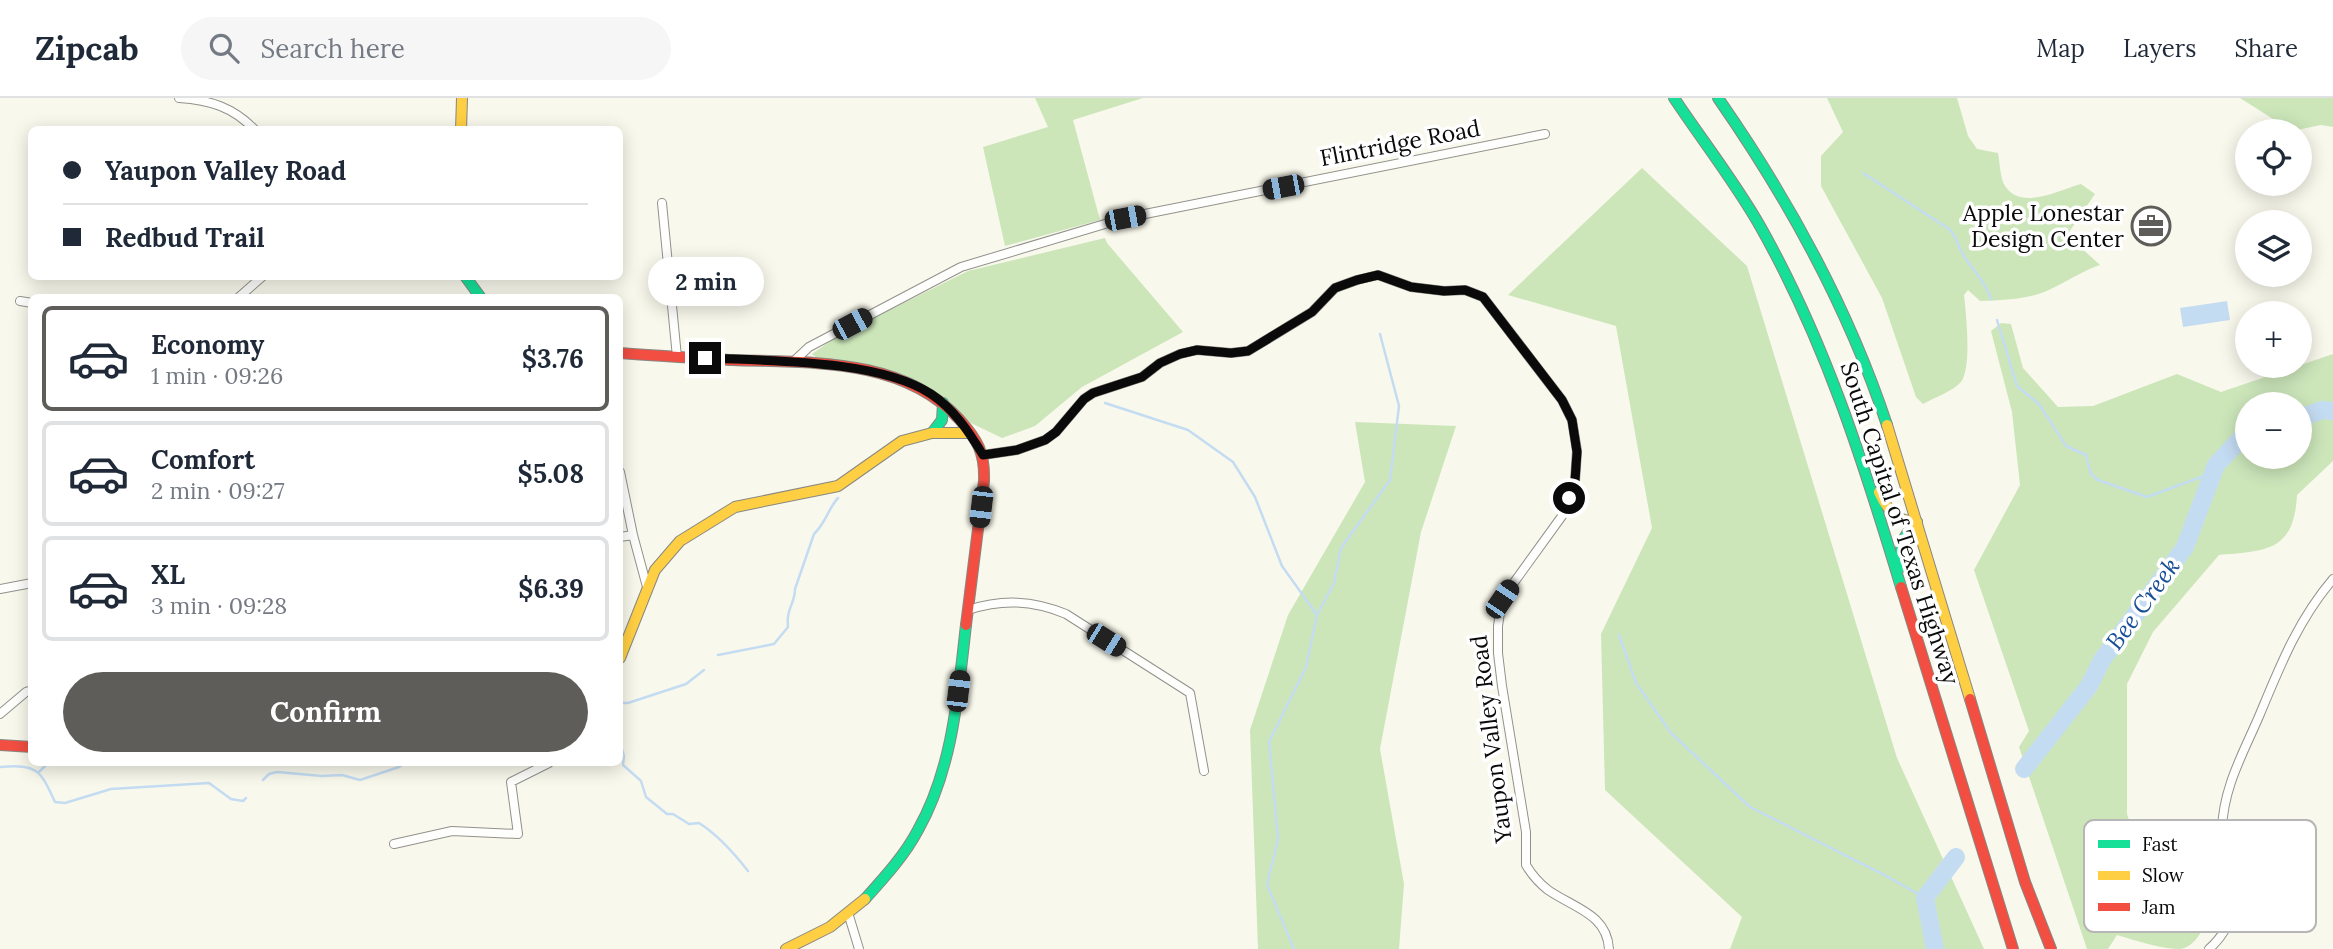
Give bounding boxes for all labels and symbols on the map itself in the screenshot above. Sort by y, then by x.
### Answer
street label: Flintridge Road [1317,113,1483,172]
car [1261,173,1306,201]
place label: Apple Lonestar Design Center [1962,198,2124,253]
car [1103,204,1148,232]
office icon: Apple Lonestar Design Center [2130,205,2172,247]
callout: 2 min [647,257,763,306]
car [829,305,876,343]
route end [689,342,721,374]
street label: South Capital of Texas Highway [1835,358,1967,689]
route start [1553,482,1585,514]
car [969,485,994,529]
water label: Bee Creek [2099,551,2186,656]
car [1482,576,1523,622]
car [1083,620,1130,660]
street label: Yaupon Valley Road [1463,633,1518,845]
car [946,669,971,713]
legend [2084,820,2316,932]
text: Fast [2142,832,2178,856]
text: Slow [2142,863,2185,887]
text: Jam [2141,895,2176,919]

